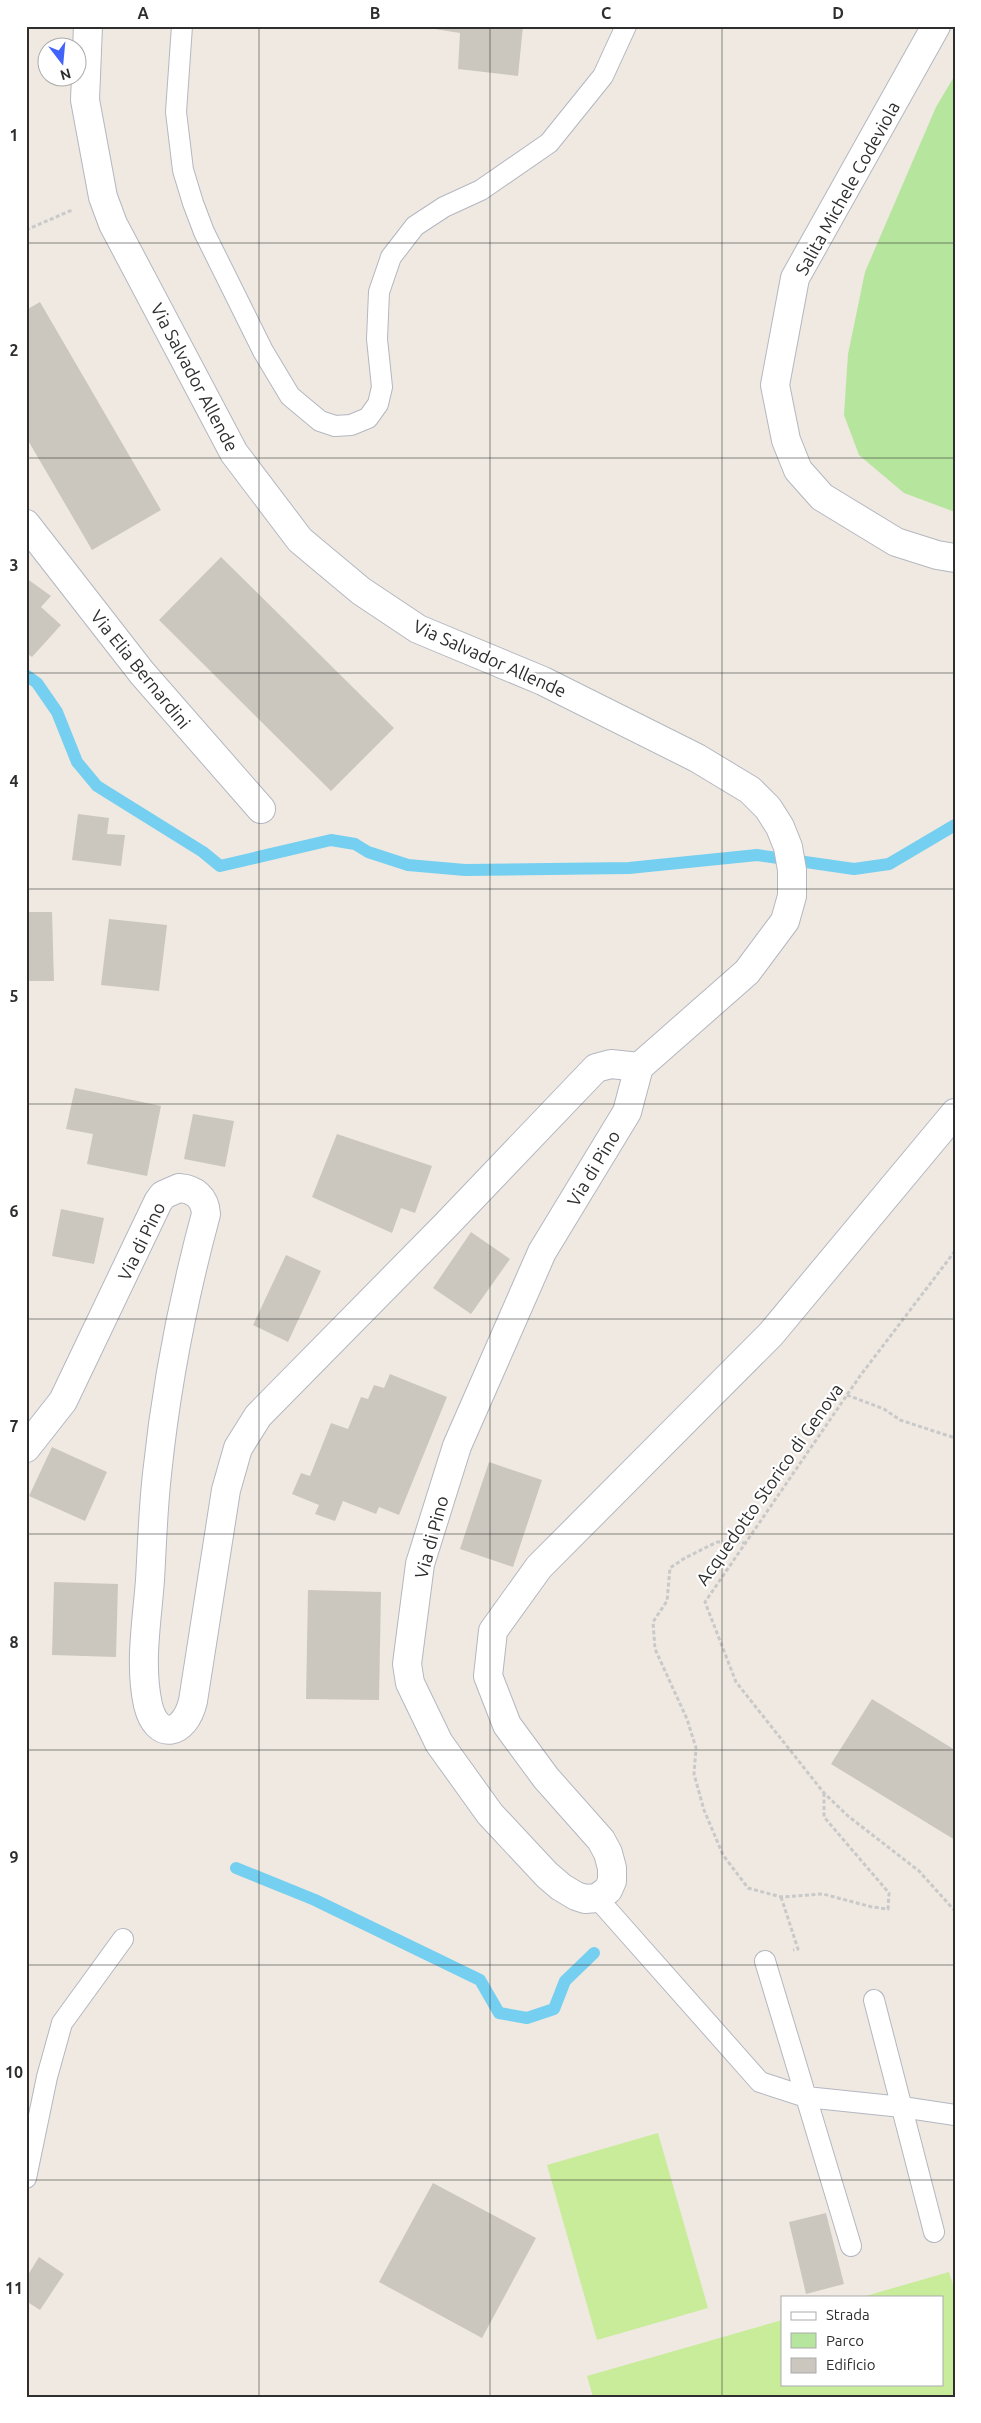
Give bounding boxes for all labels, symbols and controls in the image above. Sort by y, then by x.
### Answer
text: A [137,4,149,22]
text: B [370,4,380,22]
text: C [601,4,611,22]
text: D [832,4,844,22]
north arrow [38,38,88,88]
text: N [58,65,73,84]
street label: Salita Michele Codeviola [791,98,903,278]
text: 1 [9,126,19,144]
street label: Via Salvador Allende [147,299,243,455]
text: 2 [9,341,19,359]
text: 3 [9,556,19,574]
street label: Via Elia Bernardini [87,606,195,732]
street label: Via Salvador Allende [411,615,569,701]
text: 4 [9,772,19,790]
text: 5 [9,987,19,1005]
street label: Via di Pino [563,1127,623,1209]
street label: Via di Pino [113,1199,169,1283]
text: 6 [9,1202,19,1220]
street label: Acquedotto Storico di Genova [692,1379,846,1589]
text: 7 [9,1417,19,1435]
street label: Via di Pino [410,1493,452,1581]
text: 8 [9,1633,19,1651]
text: 9 [9,1848,19,1866]
text: 10 [5,2063,23,2081]
text: 11 [5,2279,23,2297]
legend [781,2296,944,2386]
text: Strada [826,2306,870,2323]
text: Parco [826,2332,864,2349]
text: Edificio [826,2356,875,2373]

